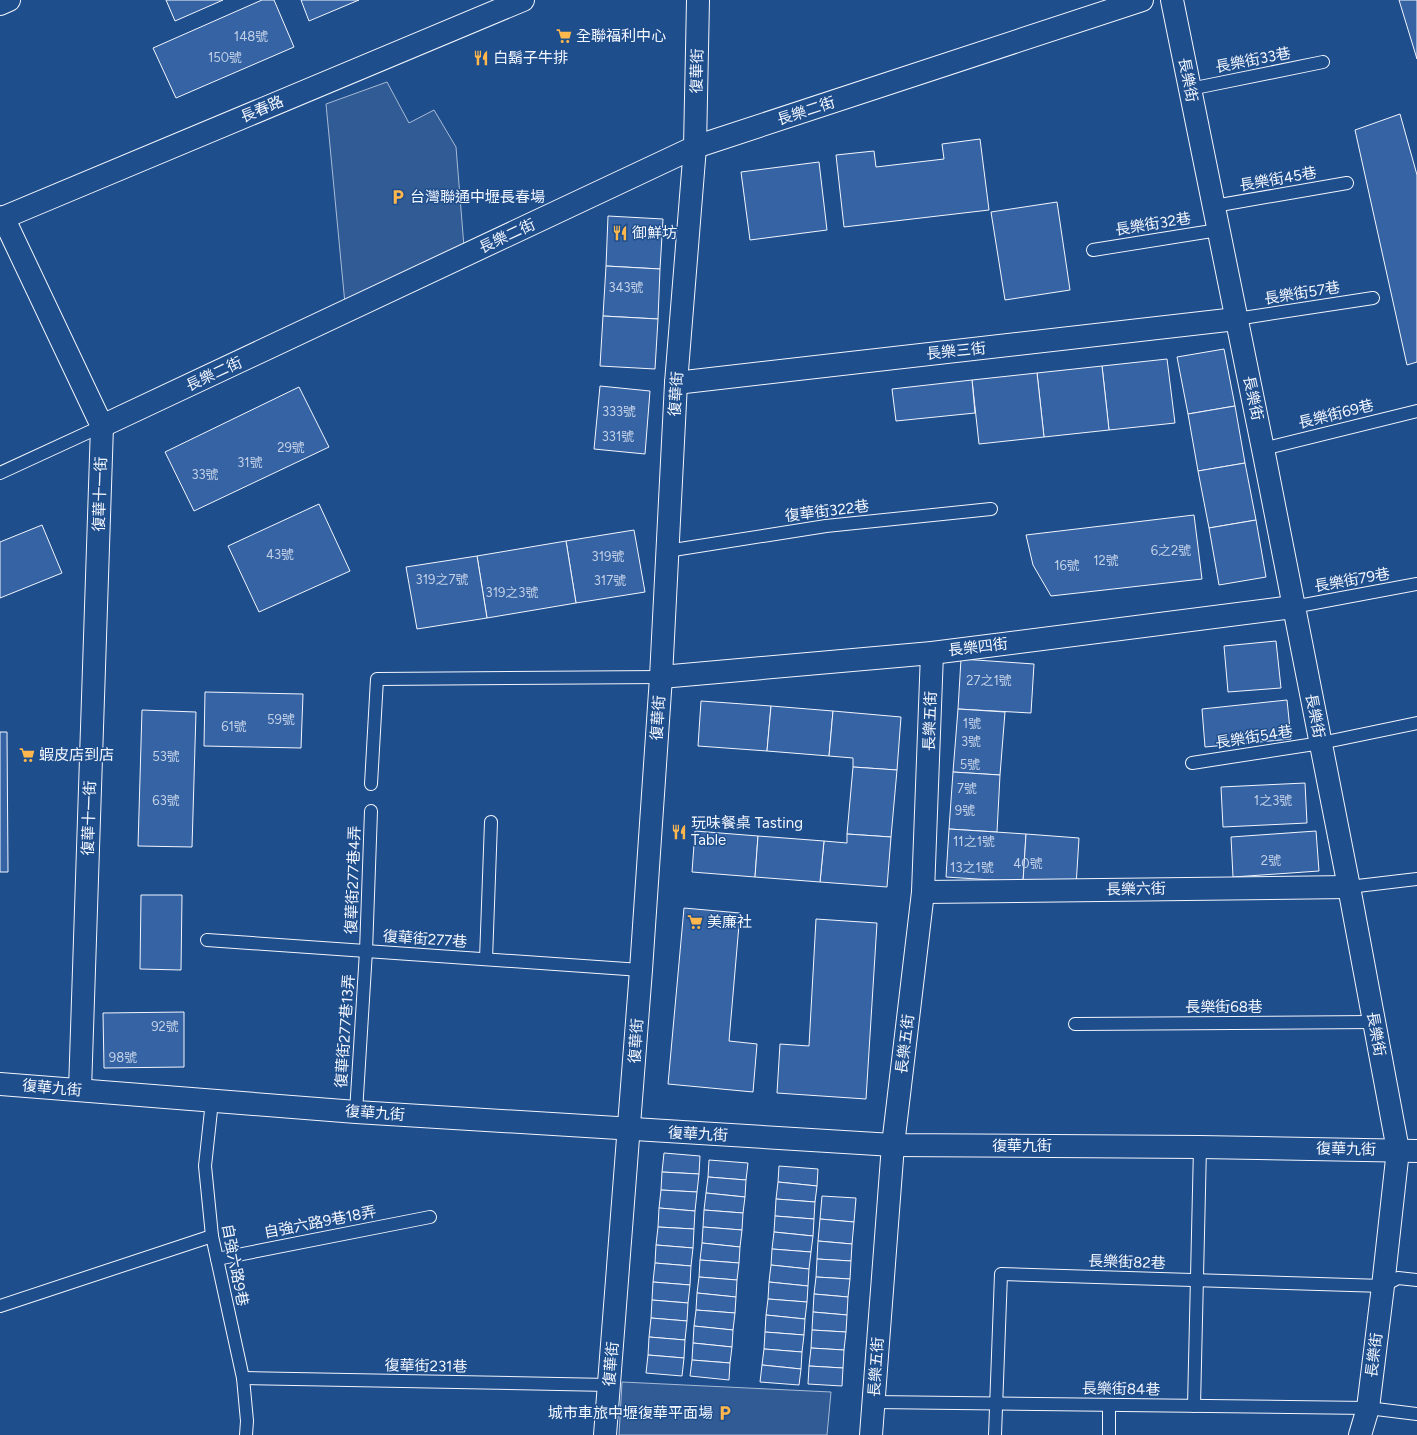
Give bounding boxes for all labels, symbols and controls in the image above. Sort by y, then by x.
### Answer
supermarket icon: 全聯福利中心 [555,27,573,45]
place label: 全聯福利中心 [576,27,666,45]
house number: 148號 [234,29,268,44]
street label: 長樂街33巷 [1214,44,1292,76]
street label: 復華街 [688,48,706,94]
restaurant icon: 白鬍子牛排 [472,49,490,67]
place label: 白鬍子牛排 [493,49,568,67]
house number: 150號 [208,50,242,65]
street label: 長樂街 [1175,56,1201,104]
street label: 長春路 [238,92,286,126]
street label: 長樂二街 [775,93,837,129]
street label: 長樂街45巷 [1238,163,1318,195]
parking icon: 台灣聯通中壢長春場 [389,188,407,206]
place label: 台灣聯通中壢長春場 [410,188,545,206]
street label: 長樂街32巷 [1114,209,1192,239]
street label: 長樂二街 [476,215,538,257]
restaurant icon: 御鮮坊 [611,224,629,242]
place label: 御鮮坊 [632,224,677,242]
street label: 長樂街57巷 [1263,278,1341,308]
house number: 343號 [608,280,644,295]
street label: 長樂三街 [925,339,987,363]
street label: 長樂二街 [183,353,245,395]
street label: 復華街 [665,371,687,417]
street label: 長樂街 [1240,374,1266,422]
street label: 長樂街69巷 [1296,396,1376,432]
house number: 333號 [602,404,636,419]
house number: 331號 [602,429,634,444]
house number: 29號 [277,440,305,455]
house number: 31號 [237,455,263,470]
street label: 復華十一街 [90,456,110,532]
house number: 33號 [191,467,219,482]
street label: 復華街322巷 [784,497,870,525]
house number: 6之2號 [1151,543,1191,558]
house number: 43號 [266,547,294,562]
house number: 319號 [592,549,624,564]
house number: 12號 [1093,553,1119,568]
house number: 16號 [1054,558,1080,573]
street label: 長樂街79巷 [1313,564,1391,596]
house number: 319之7號 [416,572,468,587]
house number: 317號 [594,573,626,588]
house number: 319之3號 [486,585,538,600]
street label: 長樂四街 [947,634,1009,660]
house number: 27之1號 [966,673,1012,688]
street label: 長樂五街 [920,691,940,751]
street label: 長樂街 [1302,692,1328,740]
street label: 復華街 [647,695,669,741]
house number: 59號 [267,712,295,727]
house number: 1號 [963,716,981,731]
house number: 61號 [221,719,247,734]
street label: 長樂街54巷 [1214,722,1294,752]
house number: 3號 [961,734,981,749]
supermarket icon: 蝦皮店到店 [18,746,36,764]
place label: 蝦皮店到店 [39,746,114,764]
house number: 53號 [152,749,180,764]
house number: 5號 [960,757,980,772]
street label: 復華十一街 [79,780,99,856]
house number: 7號 [957,781,977,796]
house number: 63號 [152,793,180,808]
house number: 1之3號 [1254,793,1292,808]
house number: 9號 [955,803,975,818]
place label: 玩味餐桌 Tasting Table [691,814,803,849]
restaurant icon: 玩味餐桌 Tasting Table [670,823,688,841]
street label: 復華街277巷4弄 [342,825,364,935]
house number: 11之1號 [953,834,995,849]
house number: 2號 [1261,853,1281,868]
house number: 40號 [1013,856,1043,871]
house number: 13之1號 [950,860,994,875]
street label: 長樂六街 [1106,879,1166,899]
supermarket icon: 美廉社 [686,913,704,931]
place label: 美廉社 [707,913,752,931]
street label: 復華街277巷 [382,927,468,951]
street label: 復華街277巷13弄 [332,974,358,1088]
street label: 長樂街68巷 [1185,998,1263,1016]
street label: 長樂街 [1363,1010,1389,1058]
street label: 長樂五街 [892,1013,918,1075]
street label: 復華街 [625,1018,647,1064]
house number: 92號 [151,1019,179,1034]
house number: 98號 [109,1050,137,1065]
street label: 復華九街 [21,1076,83,1100]
street label: 復華九街 [344,1102,406,1124]
street label: 復華九街 [668,1123,728,1145]
street label: 復華九街 [992,1137,1052,1155]
street label: 復華九街 [1316,1139,1376,1159]
street label: 自強六路9巷18弄 [262,1202,378,1242]
street label: 自強六路9巷 [218,1222,252,1308]
street label: 長樂街82巷 [1088,1252,1166,1272]
street label: 長樂街 [1362,1332,1386,1378]
street label: 長樂五街 [865,1336,887,1398]
street label: 復華街 [600,1341,622,1387]
street label: 復華街231巷 [384,1356,468,1376]
street label: 長樂街84巷 [1082,1379,1160,1399]
place label: 城市車旅中壢復華平面場 [548,1404,713,1422]
parking icon: 城市車旅中壢復華平面場 [716,1404,734,1422]

